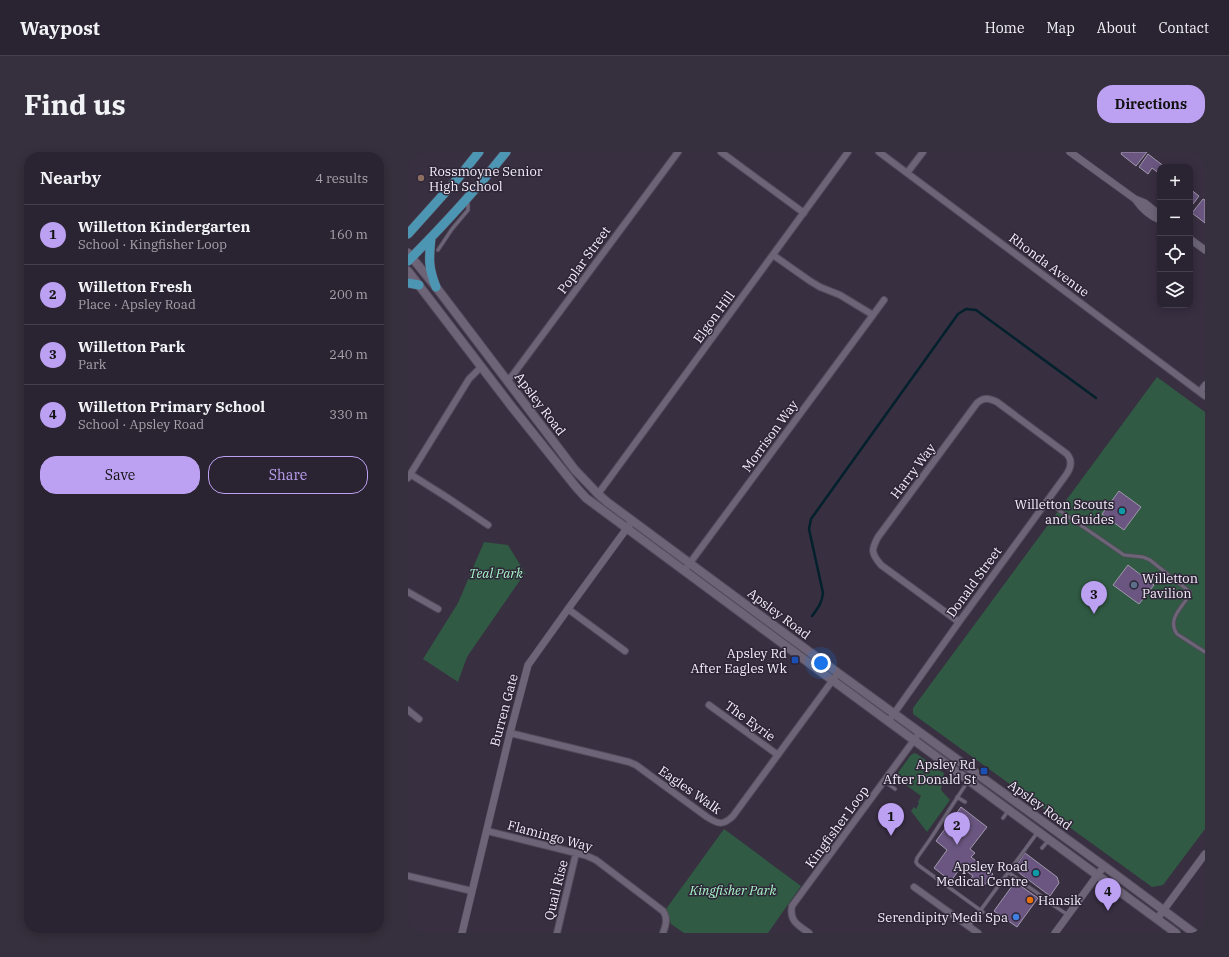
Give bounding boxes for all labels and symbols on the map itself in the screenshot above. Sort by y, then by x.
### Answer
place label: Rossmoyne Senior High School [429,163,543,195]
marker: Rossmoyne Senior High School [416,173,426,183]
street label: Poplar Street [554,223,614,297]
street label: Rhonda Avenue [1005,229,1093,301]
street label: Elgon Hill [689,288,739,346]
street label: Apsley Road [511,369,569,439]
street label: Morrison Way [738,397,802,475]
street label: Harry Way [887,440,939,502]
place label: Willetton Scouts and Guides [1015,496,1114,528]
marker: Willetton Scouts and Guides [1117,506,1127,516]
street label: Donald Street [943,543,1006,621]
park label: Teal Park [469,565,523,582]
place label: Willetton Pavilion [1142,570,1198,602]
marker: Willetton Pavilion [1129,580,1139,590]
pin: 3 [1081,581,1107,614]
street label: Apsley Road [744,585,814,643]
place label: Apsley Rd After Eagles Wk [690,645,787,677]
your location [811,653,831,673]
marker: Apsley Rd After Eagles Wk [790,655,800,665]
street label: Burren Gate [486,672,522,748]
street label: The Eyrie [721,697,779,745]
place label: Apsley Rd After Donald St [883,756,976,788]
street label: Eagles Walk [655,762,725,818]
marker: Apsley Rd After Donald St [979,766,989,776]
street label: Apsley Road [1005,776,1075,834]
street label: Kingfisher Loop [801,783,873,871]
pin: 1 [878,803,904,836]
pin: 2 [944,812,970,845]
street label: Flamingo Way [506,817,594,855]
street label: Quail Rise [540,858,572,922]
place label: Apsley Road Medical Centre [936,858,1028,890]
marker: Apsley Road Medical Centre [1031,868,1041,878]
pin: 4 [1095,878,1121,911]
park label: Kingfisher Park [689,882,777,899]
place label: Hansik [1038,892,1082,909]
marker: Hansik [1025,895,1035,905]
place label: Serendipity Medi Spa [878,909,1008,926]
marker: Serendipity Medi Spa [1011,912,1021,922]

